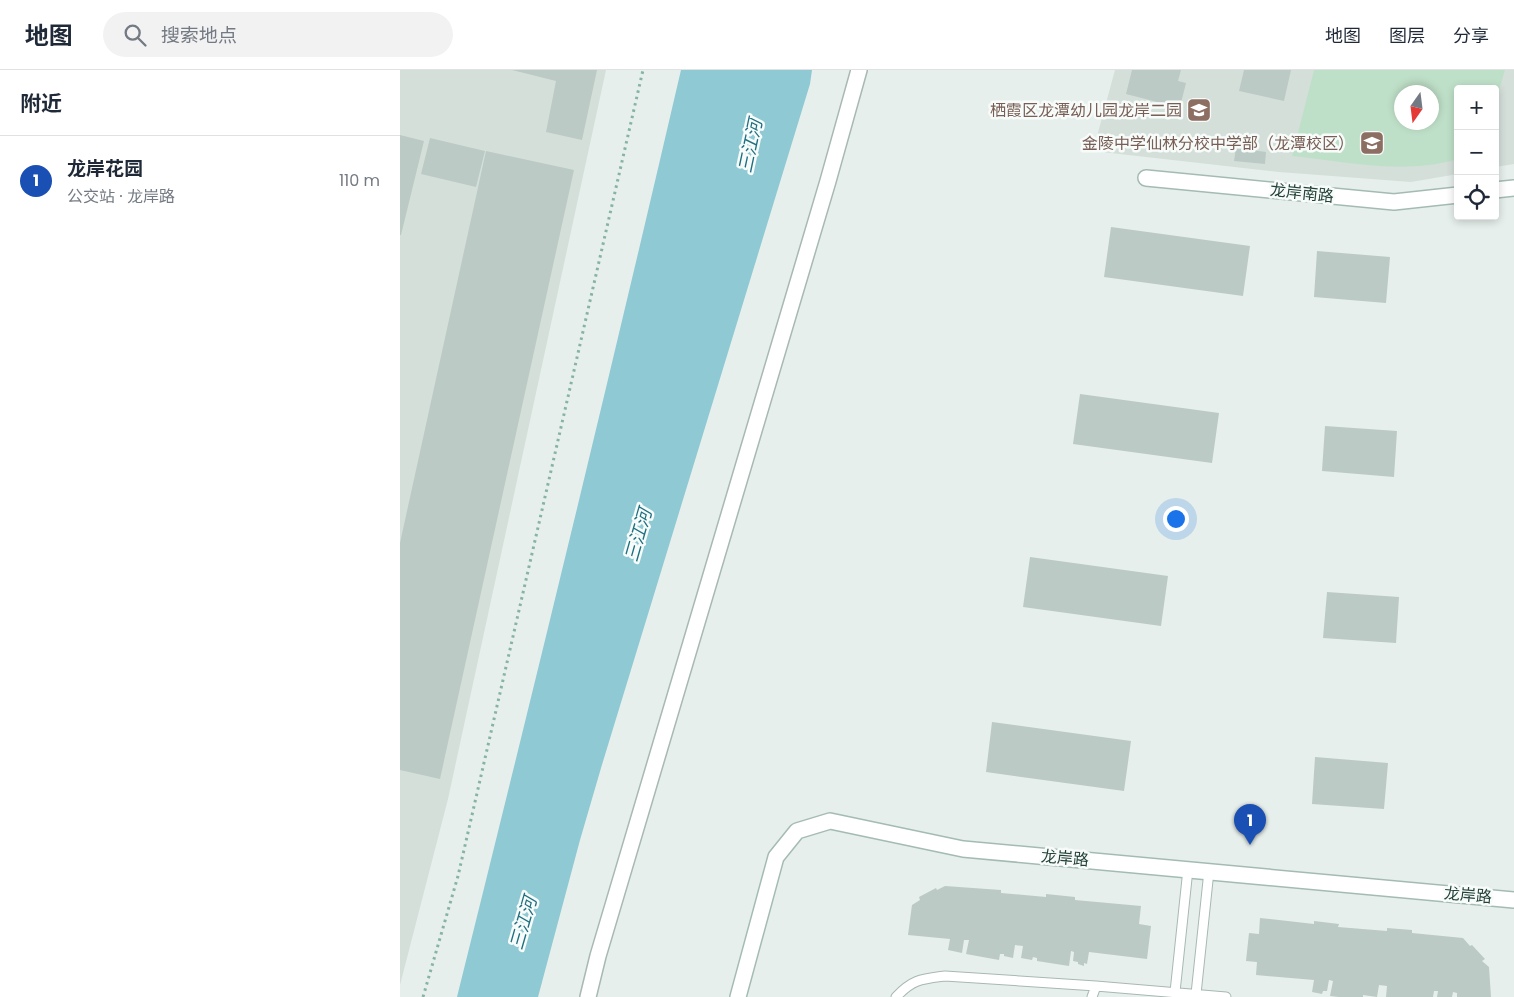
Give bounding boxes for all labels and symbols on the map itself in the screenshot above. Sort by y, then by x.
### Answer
north arrow [1394,85,1439,130]
school or university icon: 栖霞区龙潭幼儿园龙岸二园 [1186,97,1212,123]
place label: 栖霞区龙潭幼儿园龙岸二园 [990,99,1182,122]
water label: 三江河 [732,114,768,175]
school or university icon: 金陵中学仙林分校中学部（龙潭校区） [1359,130,1385,156]
place label: 金陵中学仙林分校中学部（龙潭校区） [1082,132,1354,155]
street label: 龙岸南路 [1269,178,1335,208]
water label: 三江河 [619,503,658,564]
your location [1163,506,1189,532]
pin: 1 [1234,804,1266,845]
street label: 龙岸路 [1040,844,1090,872]
street label: 龙岸路 [1443,881,1493,909]
water label: 三江河 [504,891,543,952]

